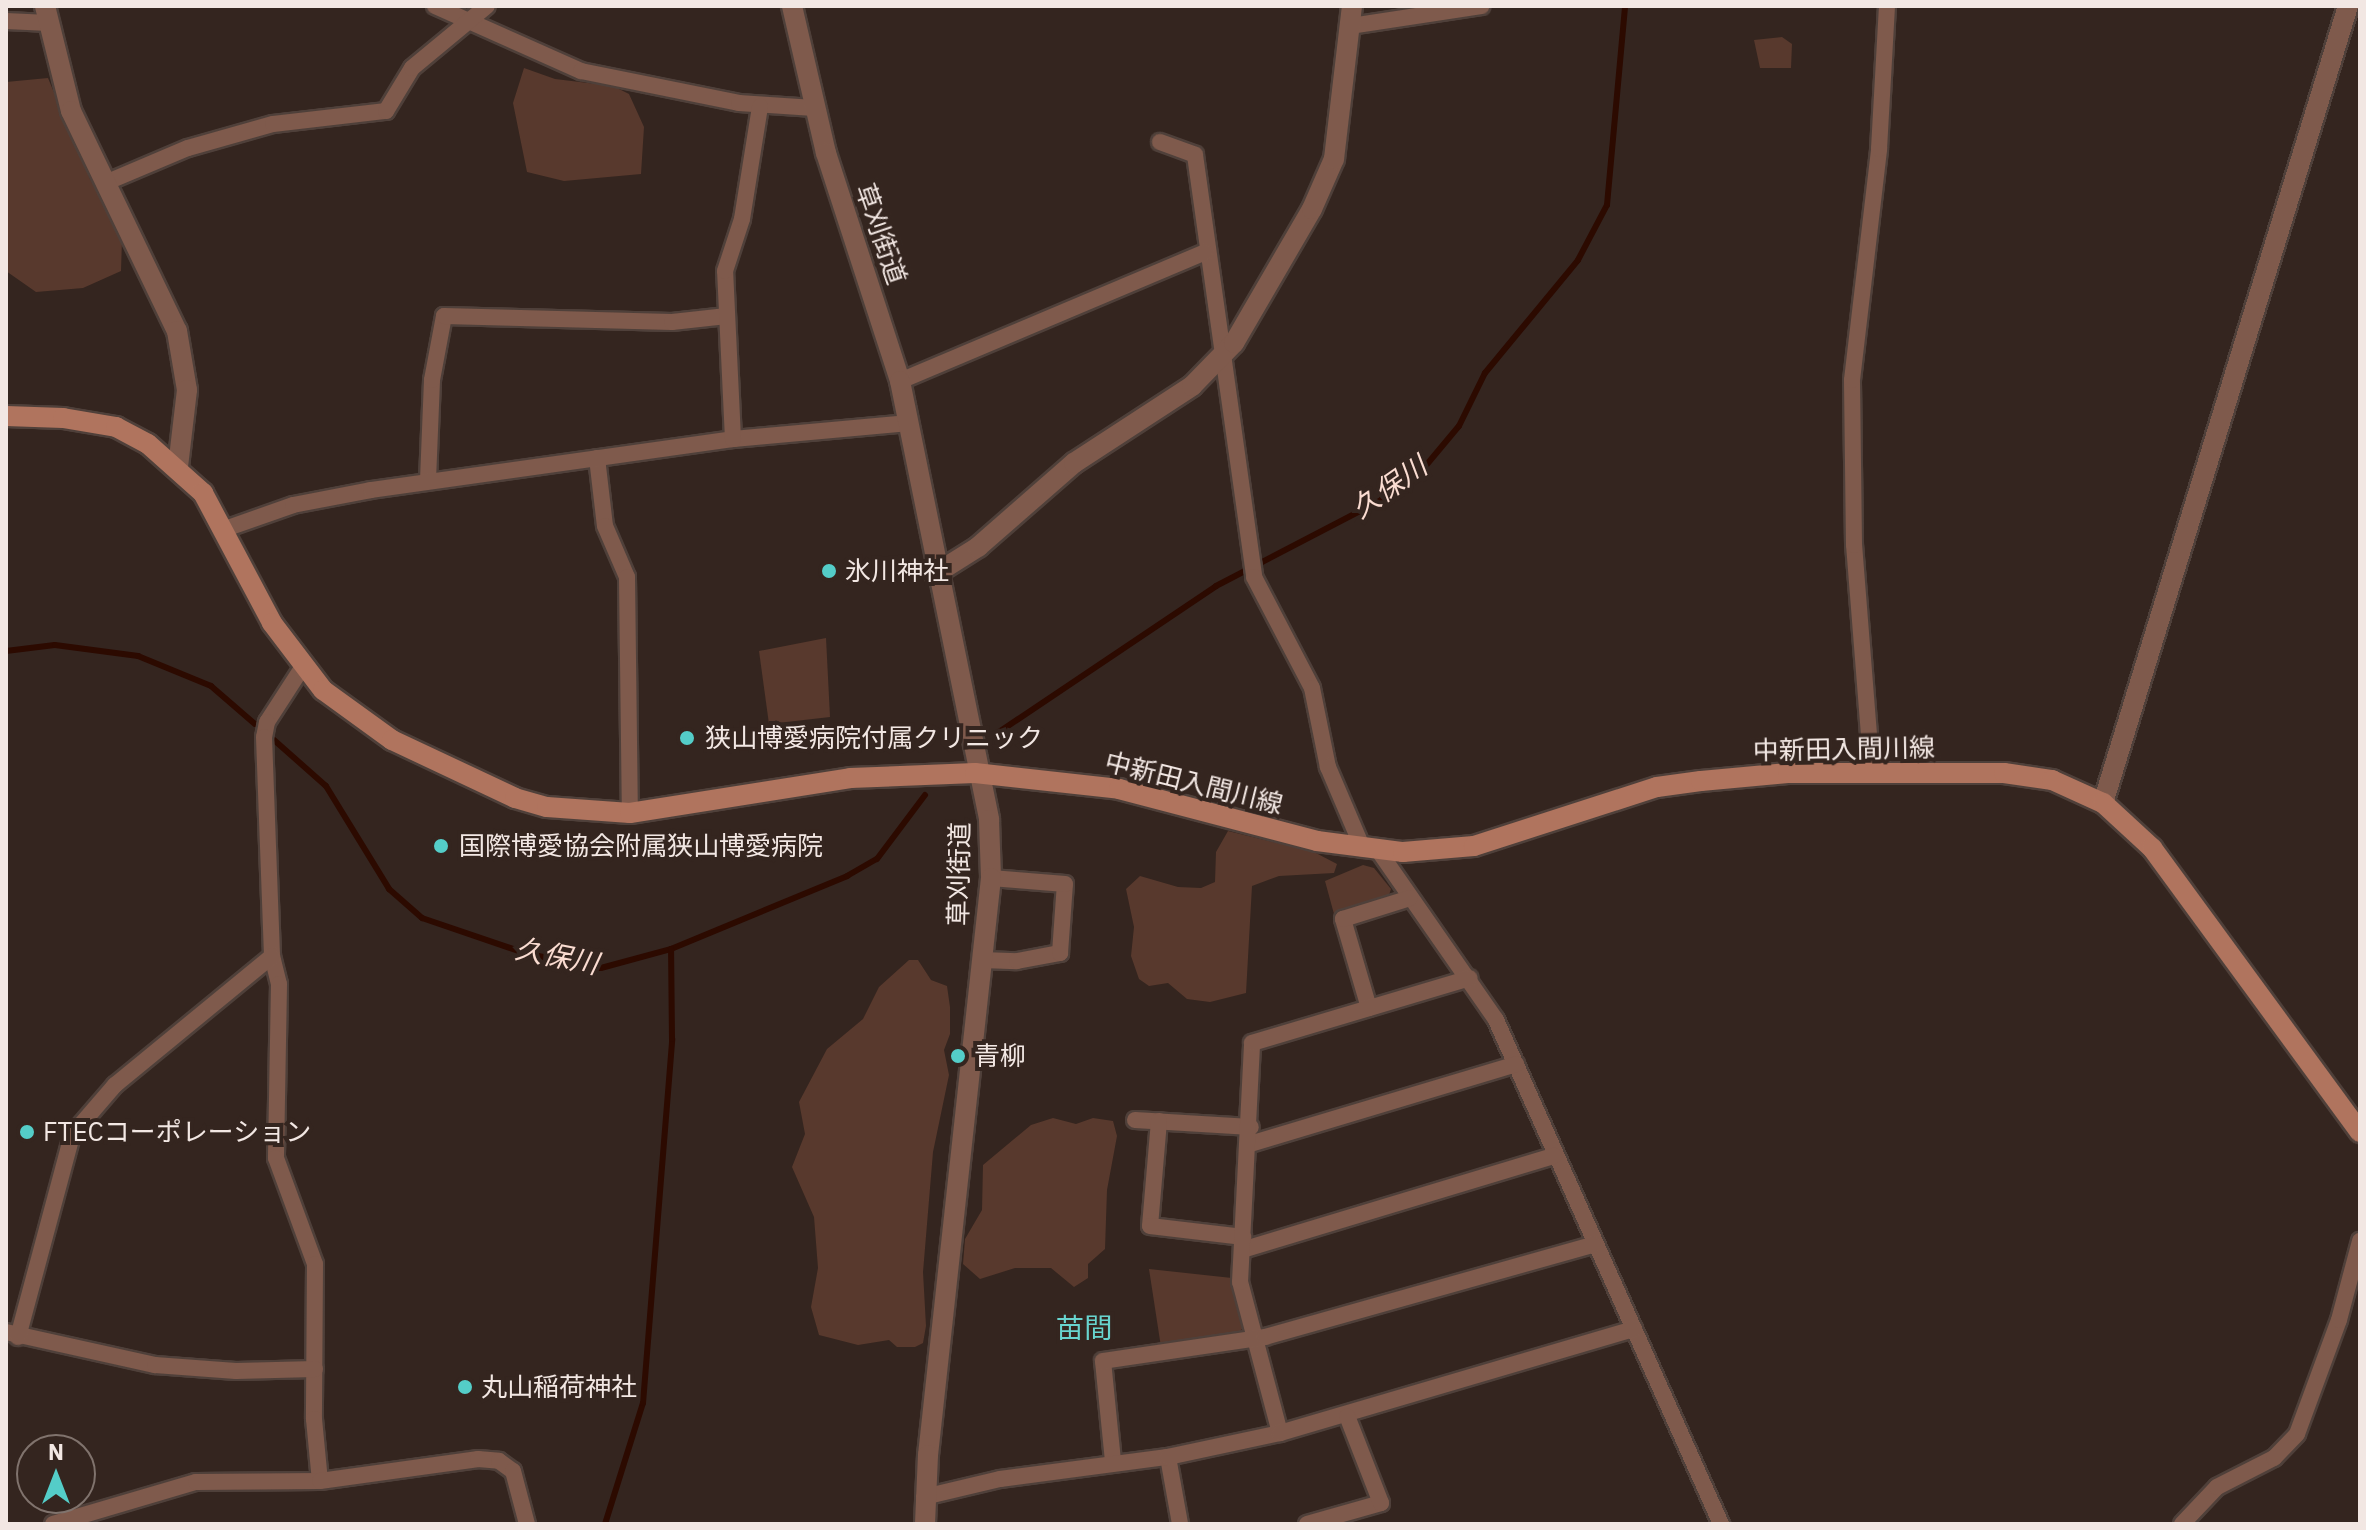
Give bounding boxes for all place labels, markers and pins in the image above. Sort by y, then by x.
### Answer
place label: 氷川神社 [845,555,949,587]
marker: 氷川神社 [820,562,838,580]
place label: 狭山博愛病院付属クリニック [705,722,1043,754]
marker: 狭山博愛病院付属クリニック [676,727,698,749]
place label: 国際博愛協会附属狭山博愛病院 [459,830,823,862]
marker: 国際博愛協会附属狭山博愛病院 [430,835,452,857]
place label: 青柳 [974,1040,1026,1072]
marker: 青柳 [949,1047,967,1065]
place label: FTECコーポレーション [43,1116,312,1148]
marker: FTECコーポレーション [18,1123,36,1141]
place label: 丸山稲荷神社 [481,1371,637,1403]
marker: 丸山稲荷神社 [456,1378,474,1396]

